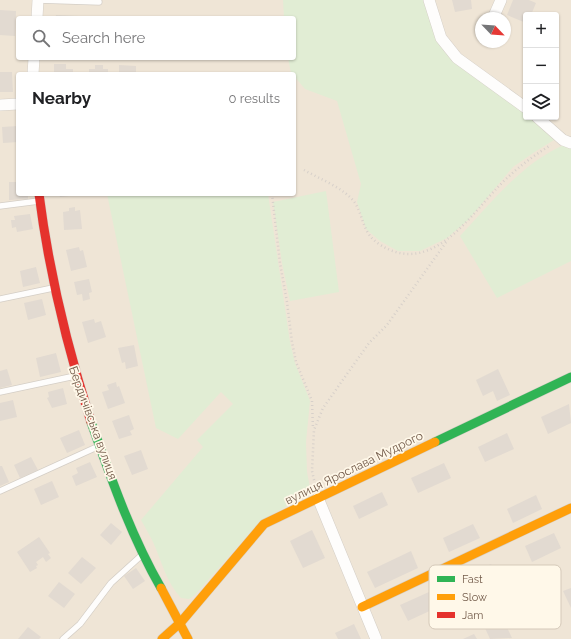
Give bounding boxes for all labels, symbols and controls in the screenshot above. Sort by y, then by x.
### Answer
north arrow [475,12,511,48]
map controls [523,12,559,120]
button: + [523,12,559,48]
search box [16,16,296,60]
icon: search [30,27,52,49]
text: Search here [62,29,145,47]
button: − [523,48,559,84]
button: layers [523,84,559,120]
text: Nearby [32,88,91,108]
text: 0 results [229,91,280,106]
street label: Бердичівська вулиця [66,364,120,482]
street label: вулиця Ярослава Мудрого [283,428,425,508]
legend [429,565,561,629]
text: Fast [462,573,483,586]
text: Slow [462,591,487,604]
text: Jam [462,609,483,622]

